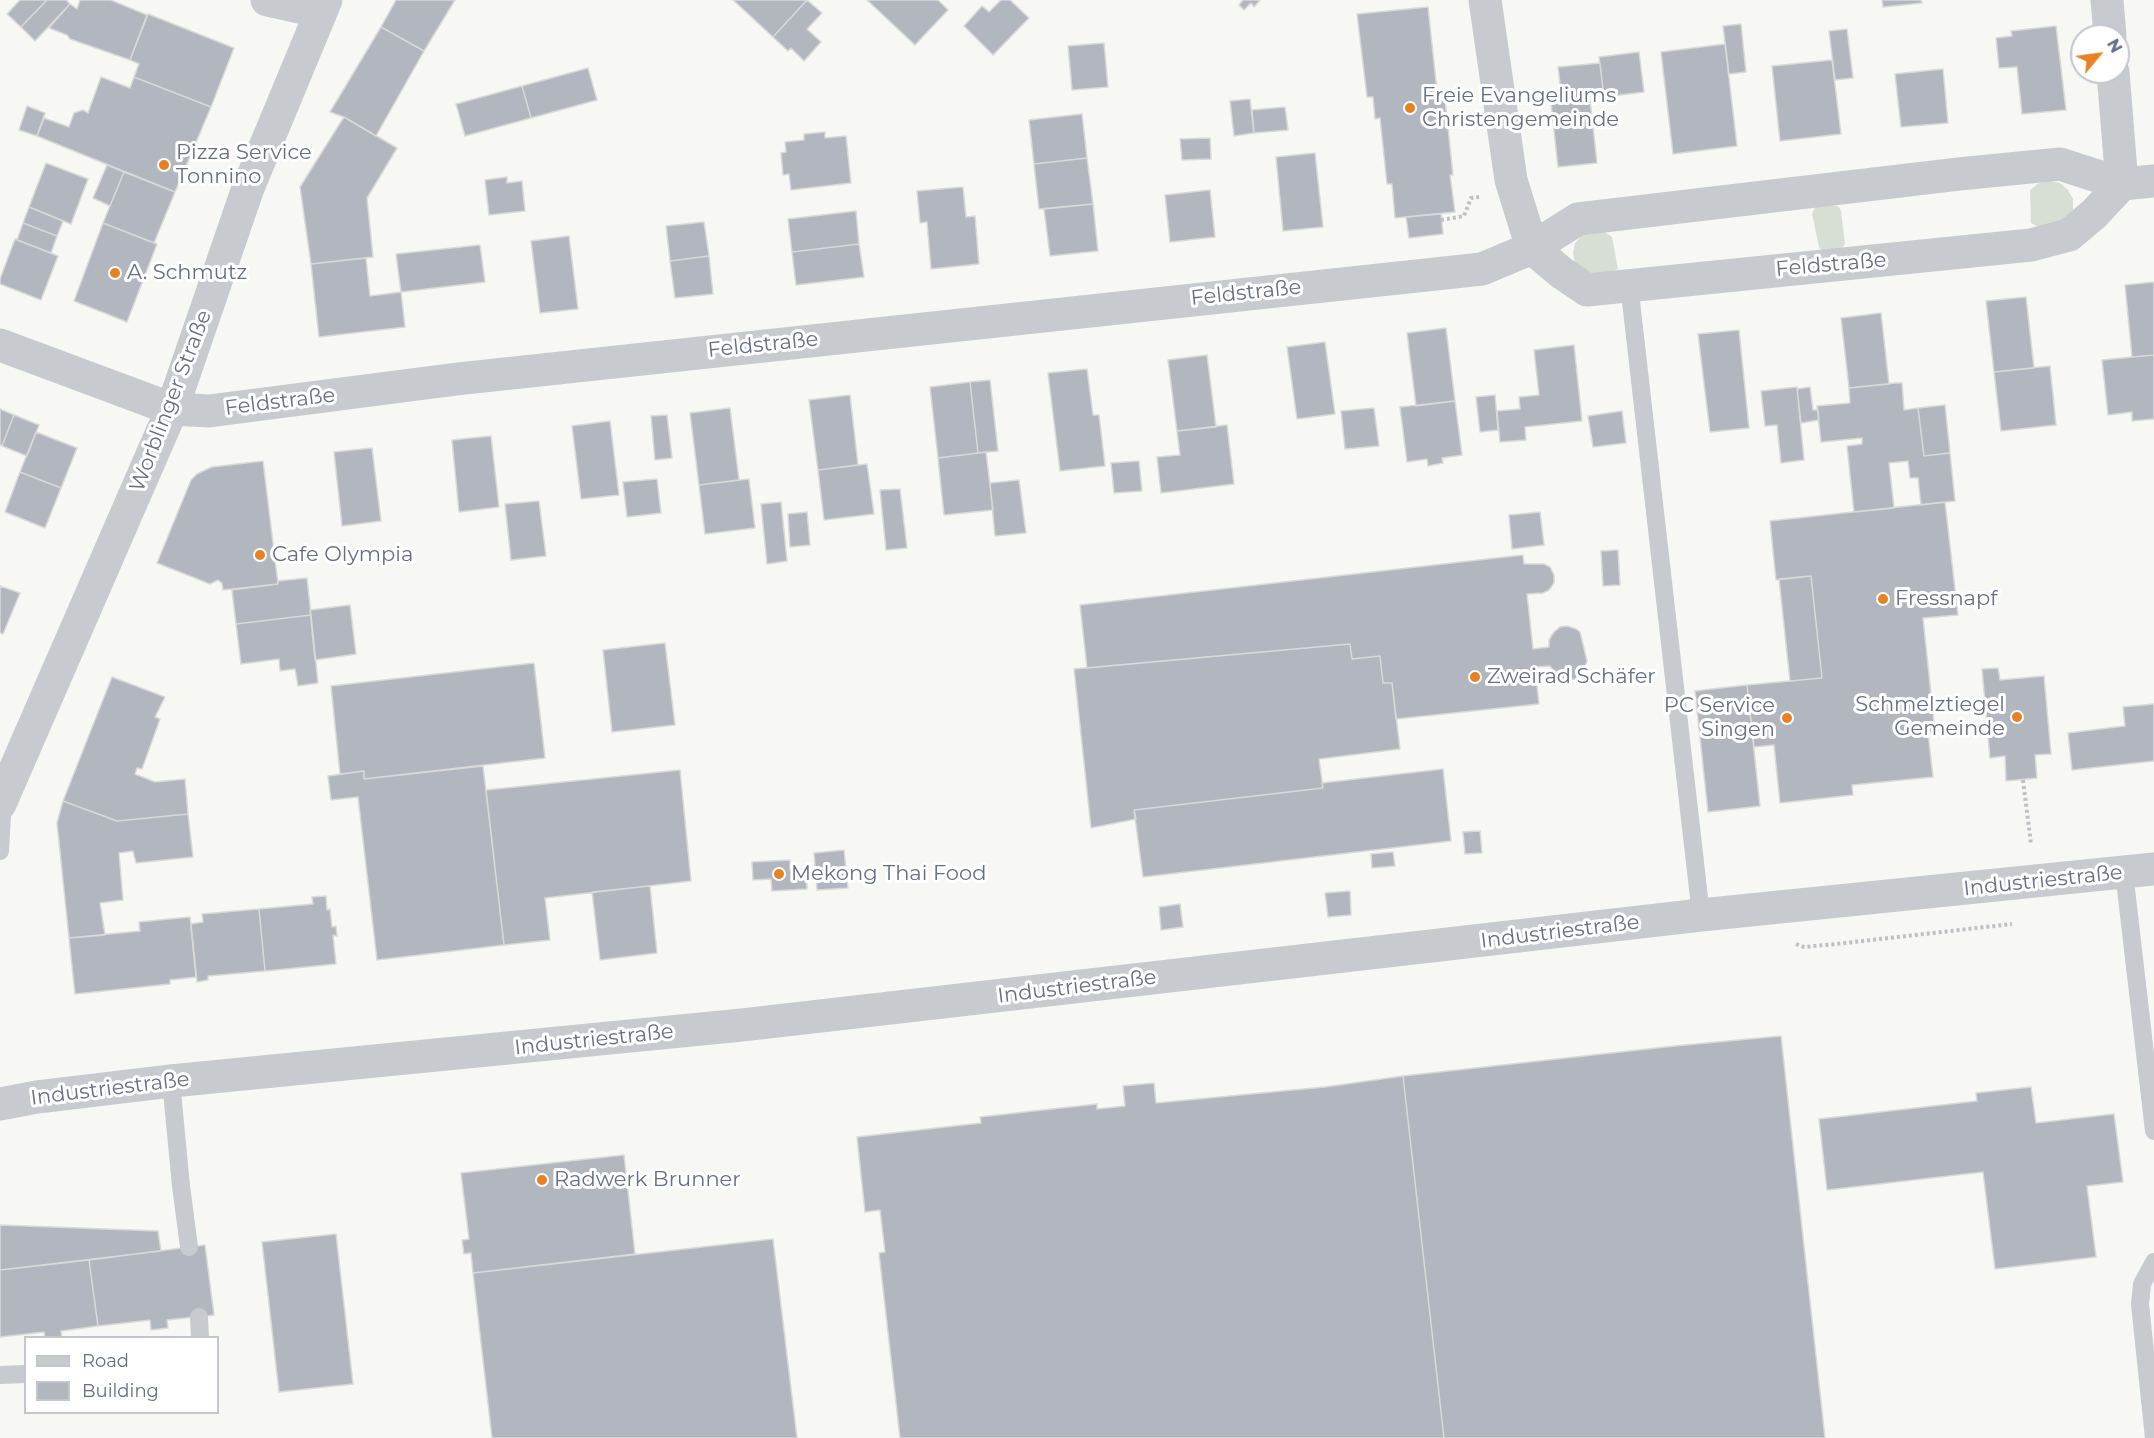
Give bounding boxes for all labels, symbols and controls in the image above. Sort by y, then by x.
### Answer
north arrow [2070,24,2130,84]
text: N [2103,36,2126,56]
place label: Freie Evangeliums Christengemeinde [1422,83,1619,133]
marker: Freie Evangeliums Christengemeinde [1403,101,1417,115]
place label: Pizza Service Tonnino [176,140,312,190]
marker: Pizza Service Tonnino [157,158,171,172]
street label: Feldstraße [1775,248,1887,282]
place label: A. Schmutz [127,260,247,286]
marker: A. Schmutz [108,266,122,280]
street label: Feldstraße [1190,275,1302,311]
street label: Worblinger Straße [125,307,217,495]
street label: Feldstraße [707,327,819,363]
street label: Feldstraße [223,383,337,421]
place label: Cafe Olympia [272,542,413,568]
marker: Cafe Olympia [253,548,267,562]
place label: Fressnapf [1895,586,1997,612]
marker: Fressnapf [1876,592,1890,606]
place label: Zweirad Schäfer [1487,664,1656,690]
marker: Zweirad Schäfer [1468,670,1482,684]
place label: Schmelztiegel Gemeinde [1855,692,2005,742]
place label: PC Service Singen [1664,693,1775,743]
marker: Schmelztiegel Gemeinde [2010,710,2024,724]
marker: PC Service Singen [1780,711,1794,725]
street label: Industriestraße [1962,860,2124,902]
place label: Mekong Thai Food [791,861,986,887]
marker: Mekong Thai Food [772,867,786,881]
street label: Industriestraße [1479,910,1641,954]
street label: Industriestraße [996,965,1158,1009]
street label: Industriestraße [513,1019,675,1061]
street label: Industriestraße [29,1067,191,1111]
place label: Radwerk Brunner [554,1167,741,1193]
marker: Radwerk Brunner [535,1173,549,1187]
legend [24,1336,219,1414]
text: Road [82,1350,129,1372]
text: Building [82,1380,159,1402]

